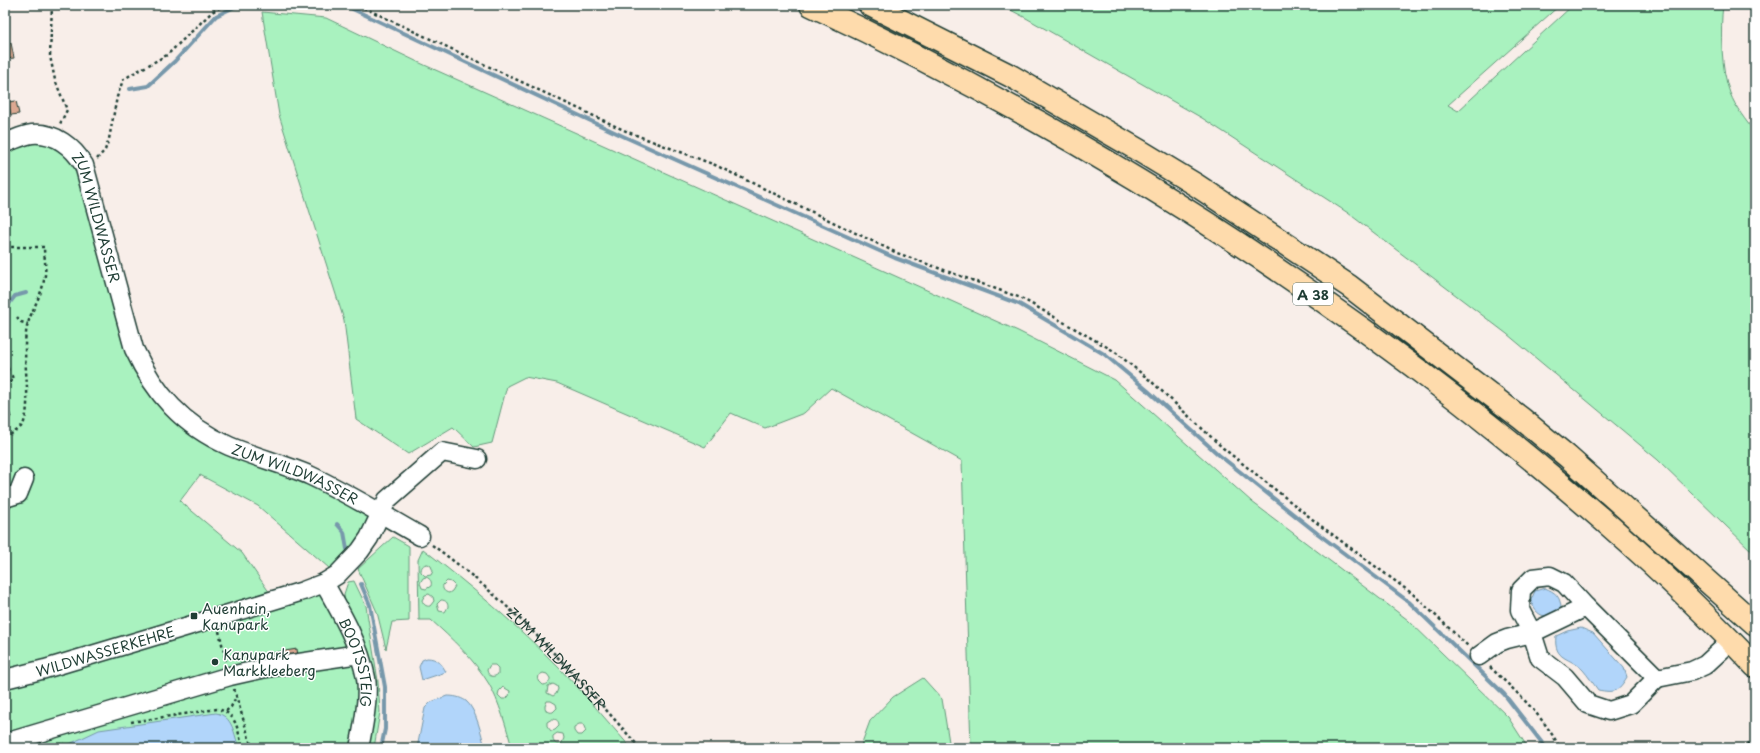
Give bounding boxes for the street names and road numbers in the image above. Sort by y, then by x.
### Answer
street label: ZUM WILDWASSER [67,147,126,285]
road number: A 38 [1293,283,1333,305]
street label: ZUM WILDWASSER [229,438,363,509]
street label: ZUM WILDWASSER [503,602,612,714]
street label: BOOTSSTEIG [334,614,377,708]
street label: WILDWASSERKEHRE [34,620,177,681]

